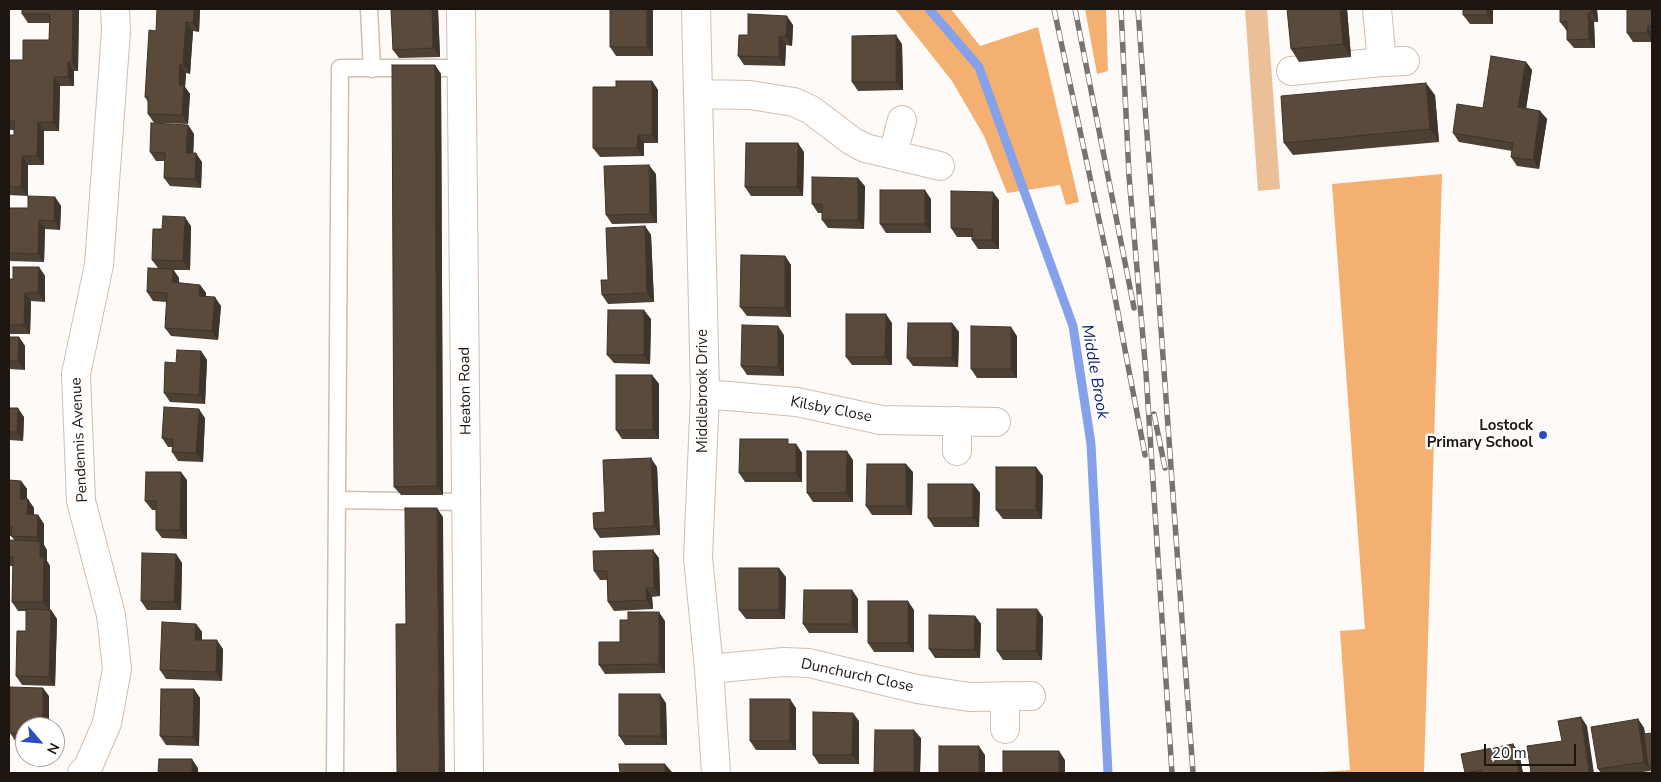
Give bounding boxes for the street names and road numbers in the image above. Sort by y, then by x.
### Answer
street label: Middlebrook Drive [694,329,712,453]
street label: Heaton Road [456,347,476,435]
street label: Pendennis Avenue [68,377,92,503]
street label: Kilsby Close [789,393,873,427]
street label: Dunchurch Close [799,655,915,697]

